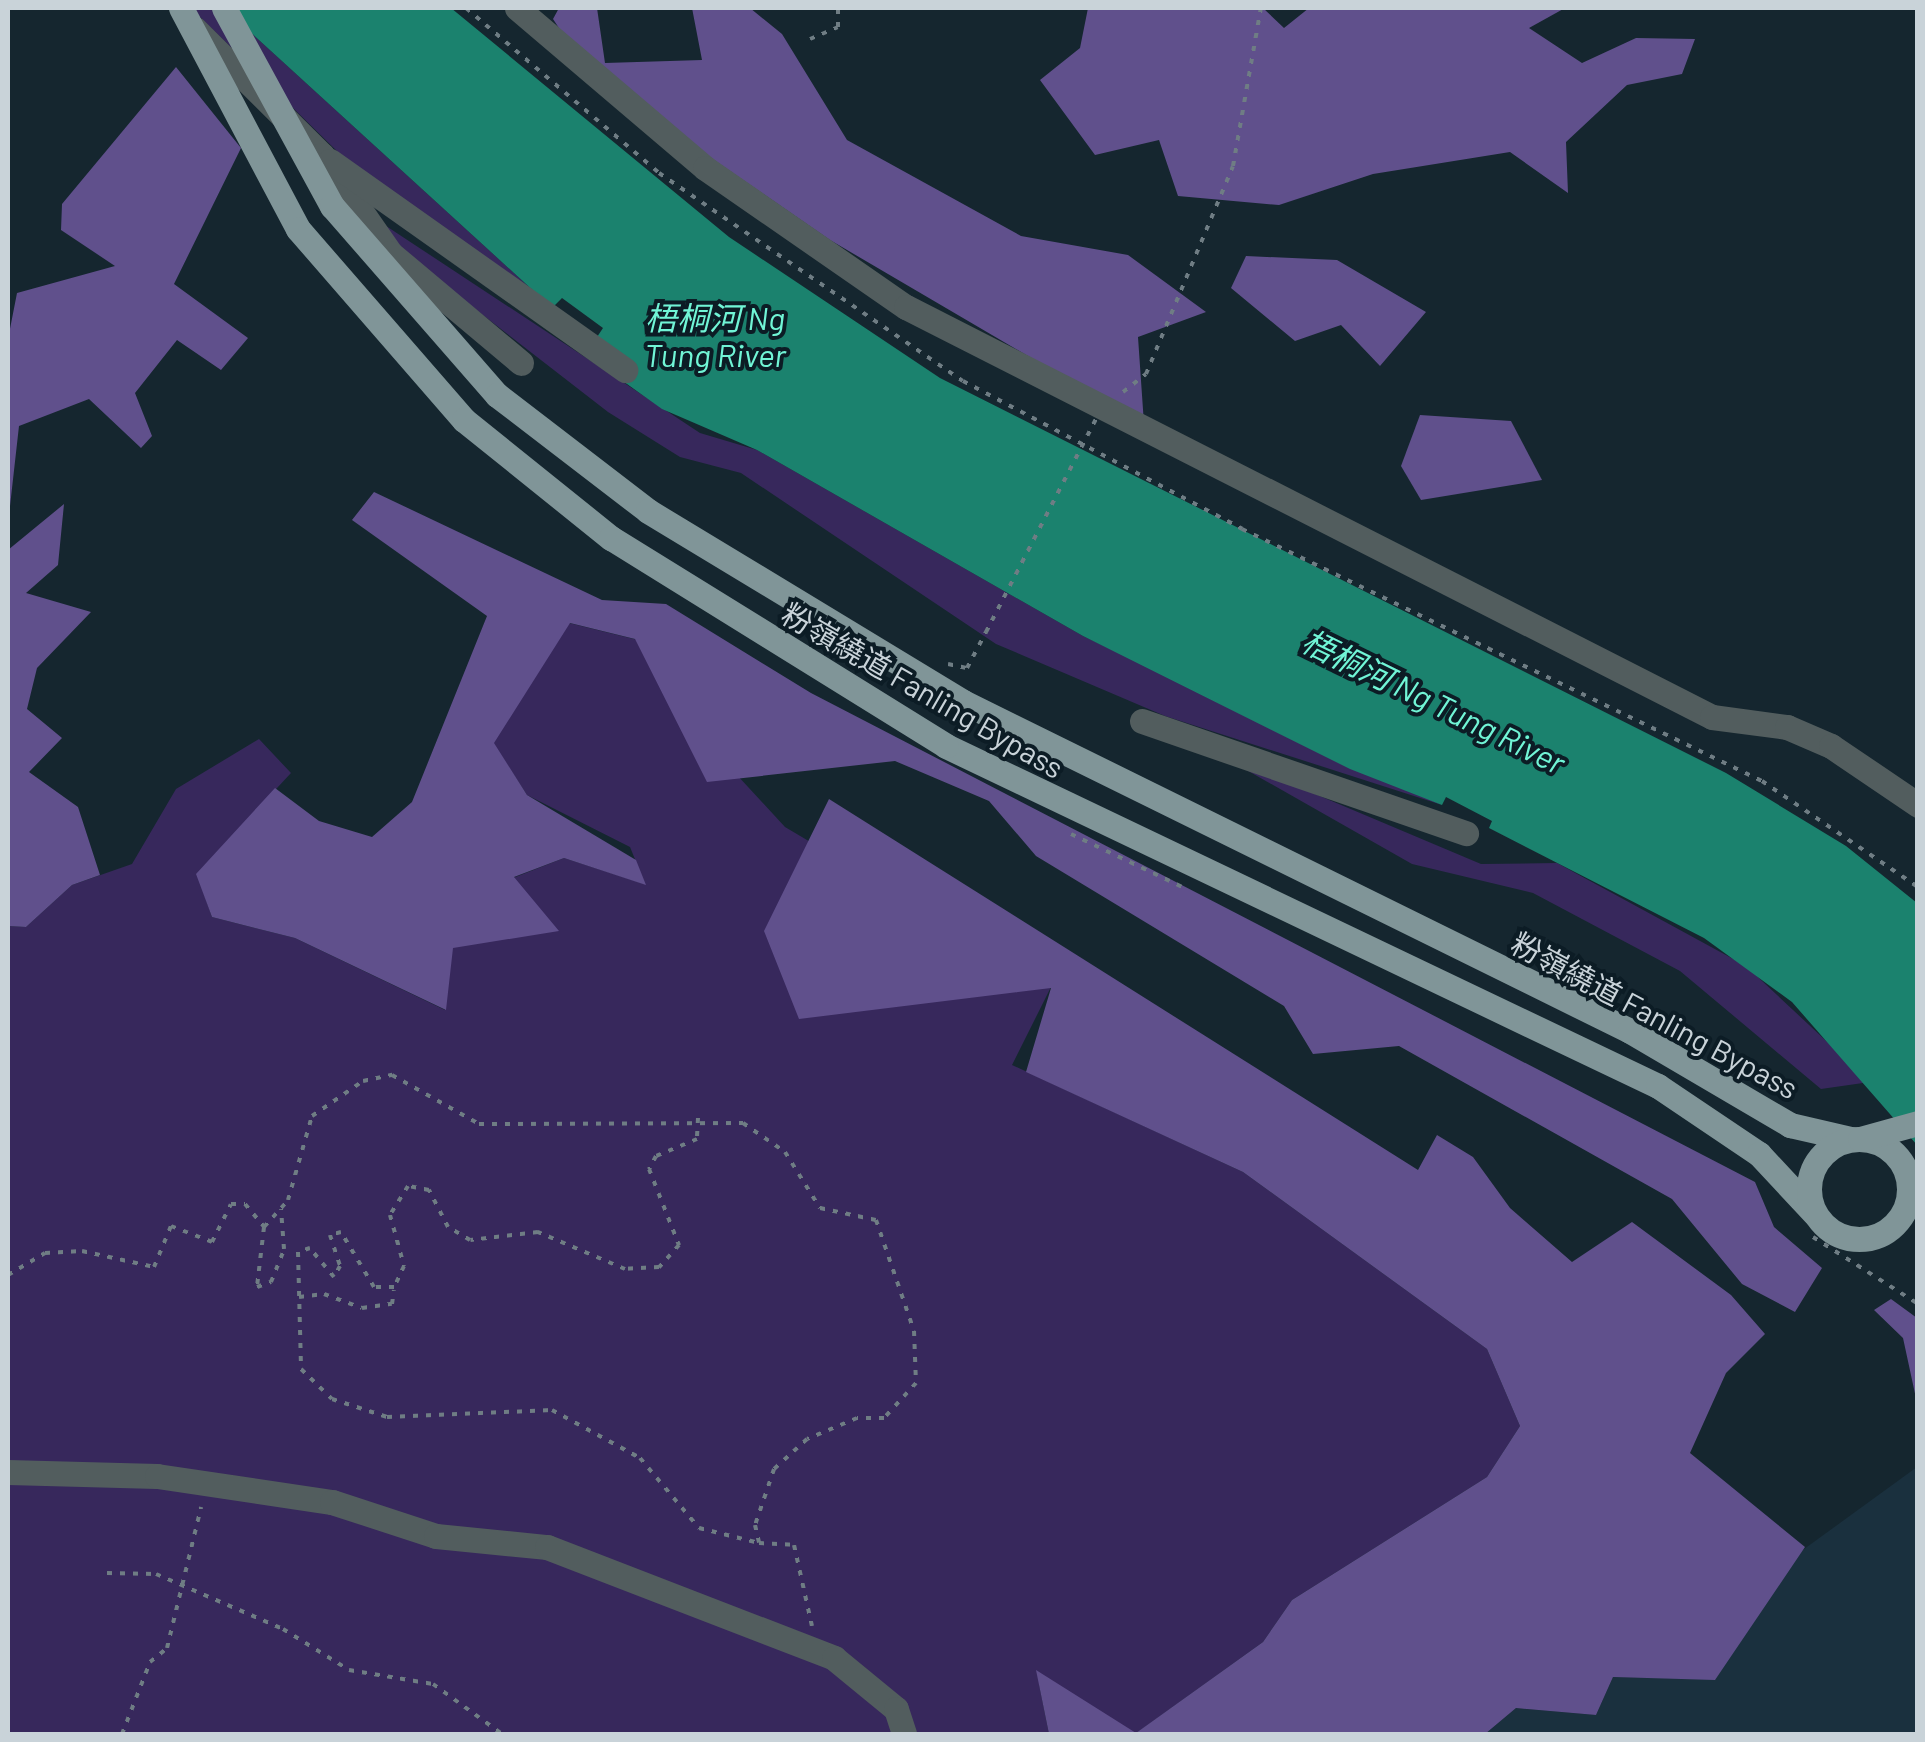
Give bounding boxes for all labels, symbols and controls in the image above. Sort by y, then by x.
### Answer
water label: 梧桐河 Ng Tung River [644,299,786,374]
street label: 粉嶺繞道 Fanling Bypass [776,595,1070,785]
water label: 梧桐河 Ng Tung River [1296,621,1572,781]
street label: 粉嶺繞道 Fanling Bypass [1506,924,1804,1106]

